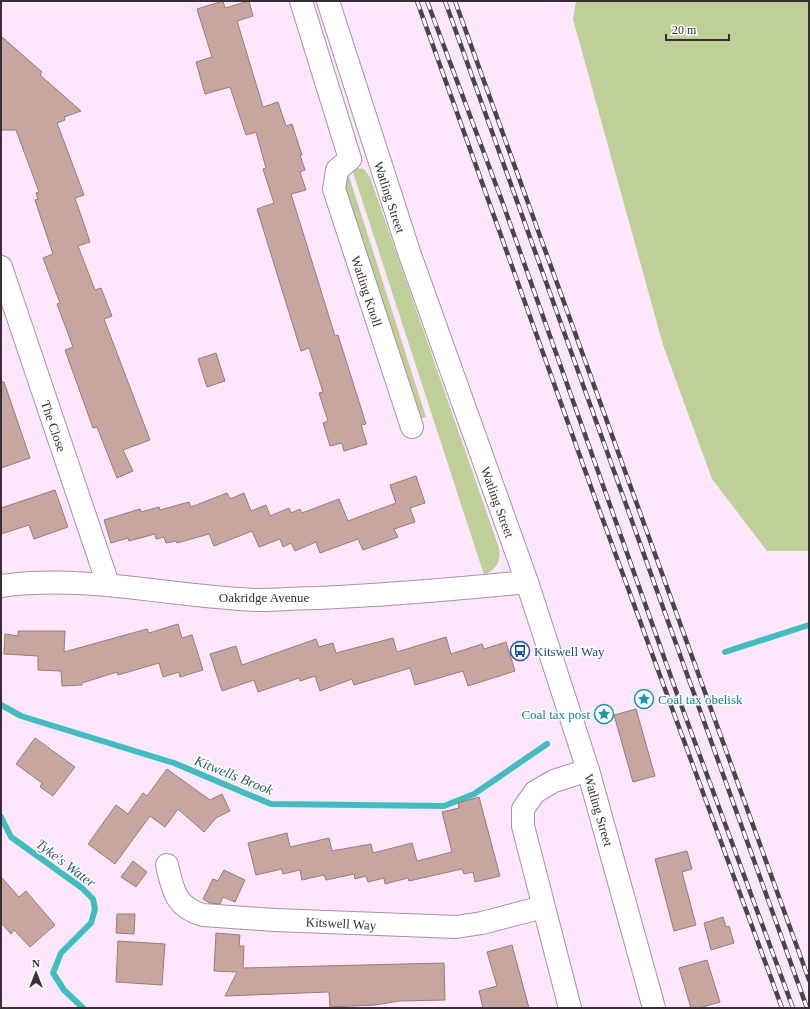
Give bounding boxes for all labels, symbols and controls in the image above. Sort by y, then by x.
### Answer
scale bar [666,16,729,42]
text: 20 m [672,23,697,37]
street label: Watling Street [371,159,408,235]
street label: Watling Knoll [348,254,385,329]
street label: The Close [38,399,69,454]
street label: Watling Street [478,465,517,540]
street label: Oakridge Avenue [219,590,309,605]
bus stop icon: Kitswell Way [509,640,531,662]
place label: Kitswell Way [534,644,605,659]
place icon: Coal tax obelisk [633,688,655,710]
place label: Coal tax obelisk [658,692,743,707]
place icon: Coal tax post [593,703,615,725]
place label: Coal tax post [521,707,590,722]
water label: Kitwells Brook [192,753,276,798]
street label: Watling Street [581,772,616,848]
water label: Tyke's Water [33,836,99,891]
street label: Kitswell Way [305,914,377,933]
north arrow [16,953,56,993]
text: N [32,957,40,969]

